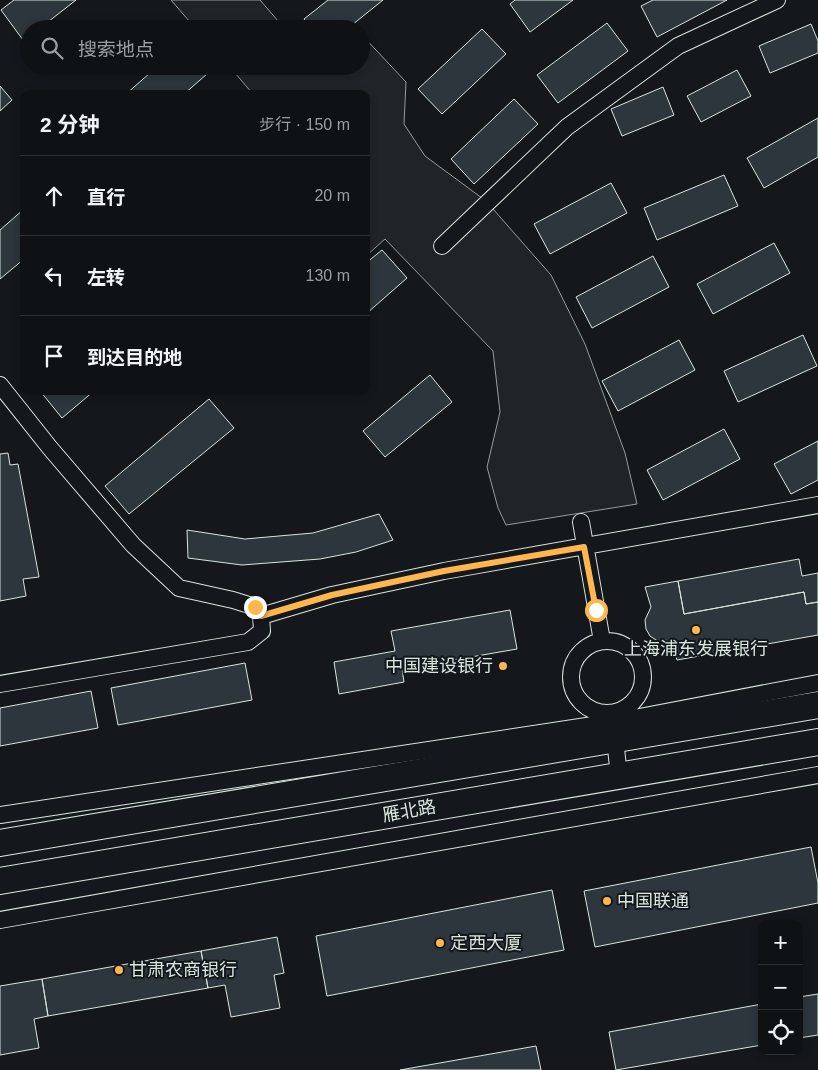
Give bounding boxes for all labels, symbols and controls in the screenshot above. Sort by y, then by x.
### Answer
search box [20,20,370,75]
icon: search [38,34,66,62]
text: 搜索地点 [78,39,154,60]
text: 2 分钟 [40,113,100,136]
text: 步行 · 150 m [259,116,350,133]
icon: ahead [40,182,68,210]
text: 直行 [87,187,125,208]
text: 20 m [314,187,350,204]
icon: left [40,262,68,290]
text: 左转 [87,267,125,288]
text: 130 m [306,267,350,284]
icon: arrive [40,342,68,370]
text: 到达目的地 [87,347,182,368]
route end [244,596,267,619]
route start [585,599,608,622]
marker: 上海浦东发展银行 [690,624,702,636]
place label: 上海浦东发展银行 [624,639,768,659]
place label: 中国建设银行 [385,656,493,676]
marker: 中国建设银行 [497,660,509,672]
street label: 雁北路 [381,796,437,826]
place label: 中国联通 [617,891,689,911]
marker: 中国联通 [601,895,613,907]
map controls [758,920,803,1055]
button: + [758,920,803,965]
place label: 定西大厦 [450,933,522,953]
marker: 定西大厦 [434,937,446,949]
place label: 甘肃农商银行 [129,960,237,980]
marker: 甘肃农商银行 [113,964,125,976]
button: − [758,965,803,1010]
button: locate [758,1010,803,1055]

